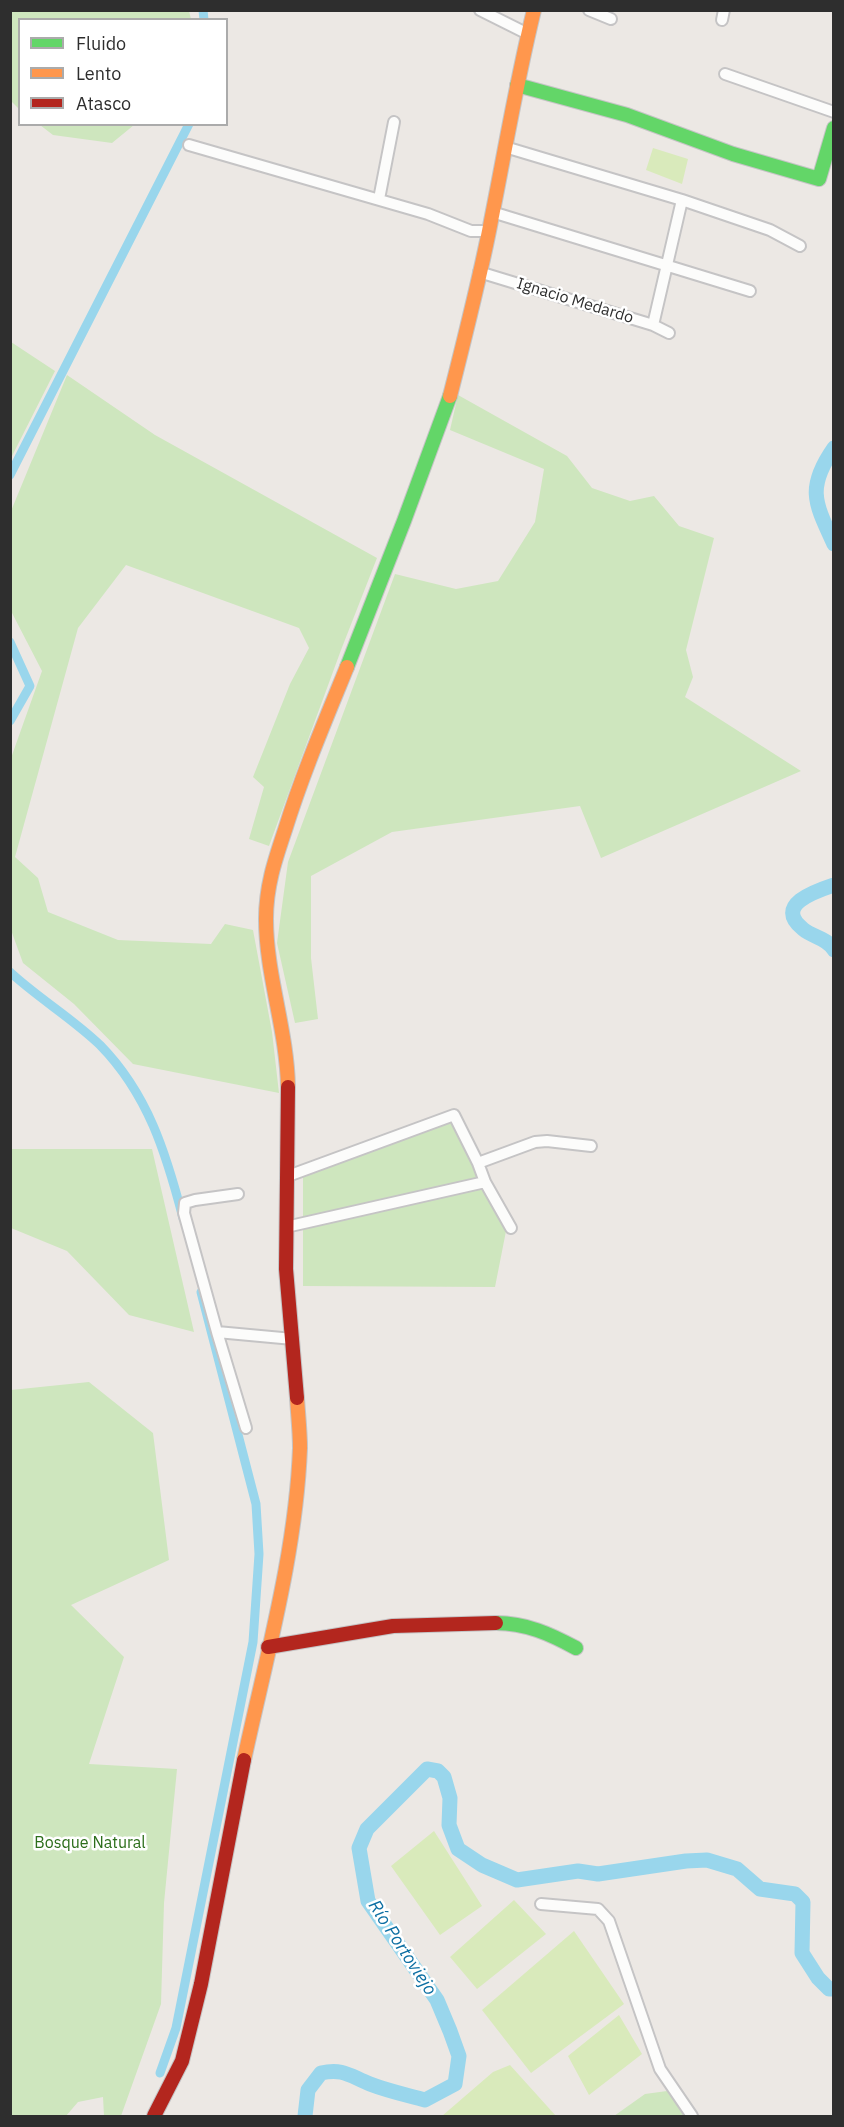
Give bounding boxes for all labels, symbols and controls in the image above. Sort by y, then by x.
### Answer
legend [18,18,228,126]
text: Fluido [76,32,126,55]
text: Lento [76,62,121,85]
text: Atasco [76,92,131,115]
street label: Ignacio Medardo [514,274,636,328]
park label: Bosque Natural [34,1833,146,1853]
water label: Río Portoviejo [363,1896,441,2000]

